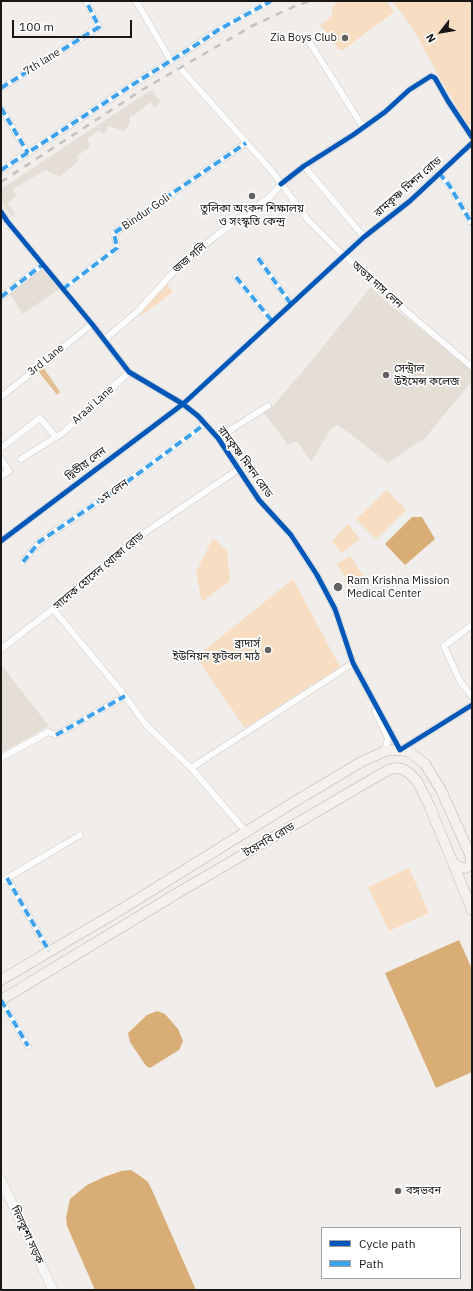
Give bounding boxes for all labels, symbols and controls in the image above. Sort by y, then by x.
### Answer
scale bar [14,12,134,38]
north arrow [421,12,461,52]
text: 100 m [19,19,54,34]
place label: Zia Boys Club [270,31,337,45]
text: N [423,31,439,45]
marker: Zia Boys Club [340,33,350,43]
street label: 7th lane [21,46,63,78]
street label: রামকৃষ্ণ মিশন রোড [372,154,444,220]
street label: Bindur Goli [120,191,172,233]
marker: তুলিকা অংকন শিক্ষালয় ও সংস্কৃতি কেন্দ্র [247,191,257,201]
place label: তুলিকা অংকন শিক্ষালয় ও সংস্কৃতি কেন্দ্র [200,202,304,228]
street label: জজ গলি [171,240,209,276]
street label: অভয় দাস লেন [349,259,405,311]
street label: 3rd Lane [25,341,67,379]
place label: সেন্ট্রাল উইমেন্স কলেজ [394,362,459,388]
marker: সেন্ট্রাল উইমেন্স কলেজ [381,370,391,380]
street label: Araai Lane [69,383,117,427]
street label: রামকৃষ্ণ মিশন রোড [215,424,275,500]
street label: দ্বিতীয় লেন [63,444,109,484]
street label: ১ম লেন [95,477,131,507]
street label: সাদেক হোসেন খোকা রোড [51,529,147,613]
place label: Ram Krishna Mission Medical Center [347,574,449,600]
marker: Ram Krishna Mission Medical Center [332,581,344,593]
place label: ব্রাদার্স ইউনিয়ন ফুটবল মাঠ [173,637,260,663]
marker: ব্রাদার্স ইউনিয়ন ফুটবল মাঠ [263,645,273,655]
street label: টয়েনবি রোড [241,820,297,860]
place label: বঙ্গভবন [406,1184,441,1198]
marker: বঙ্গভবন [393,1186,403,1196]
street label: দিলকুশা সড়ক [8,1204,46,1266]
legend [321,1227,461,1279]
text: Cycle path [359,1236,416,1251]
text: Path [359,1256,384,1271]

